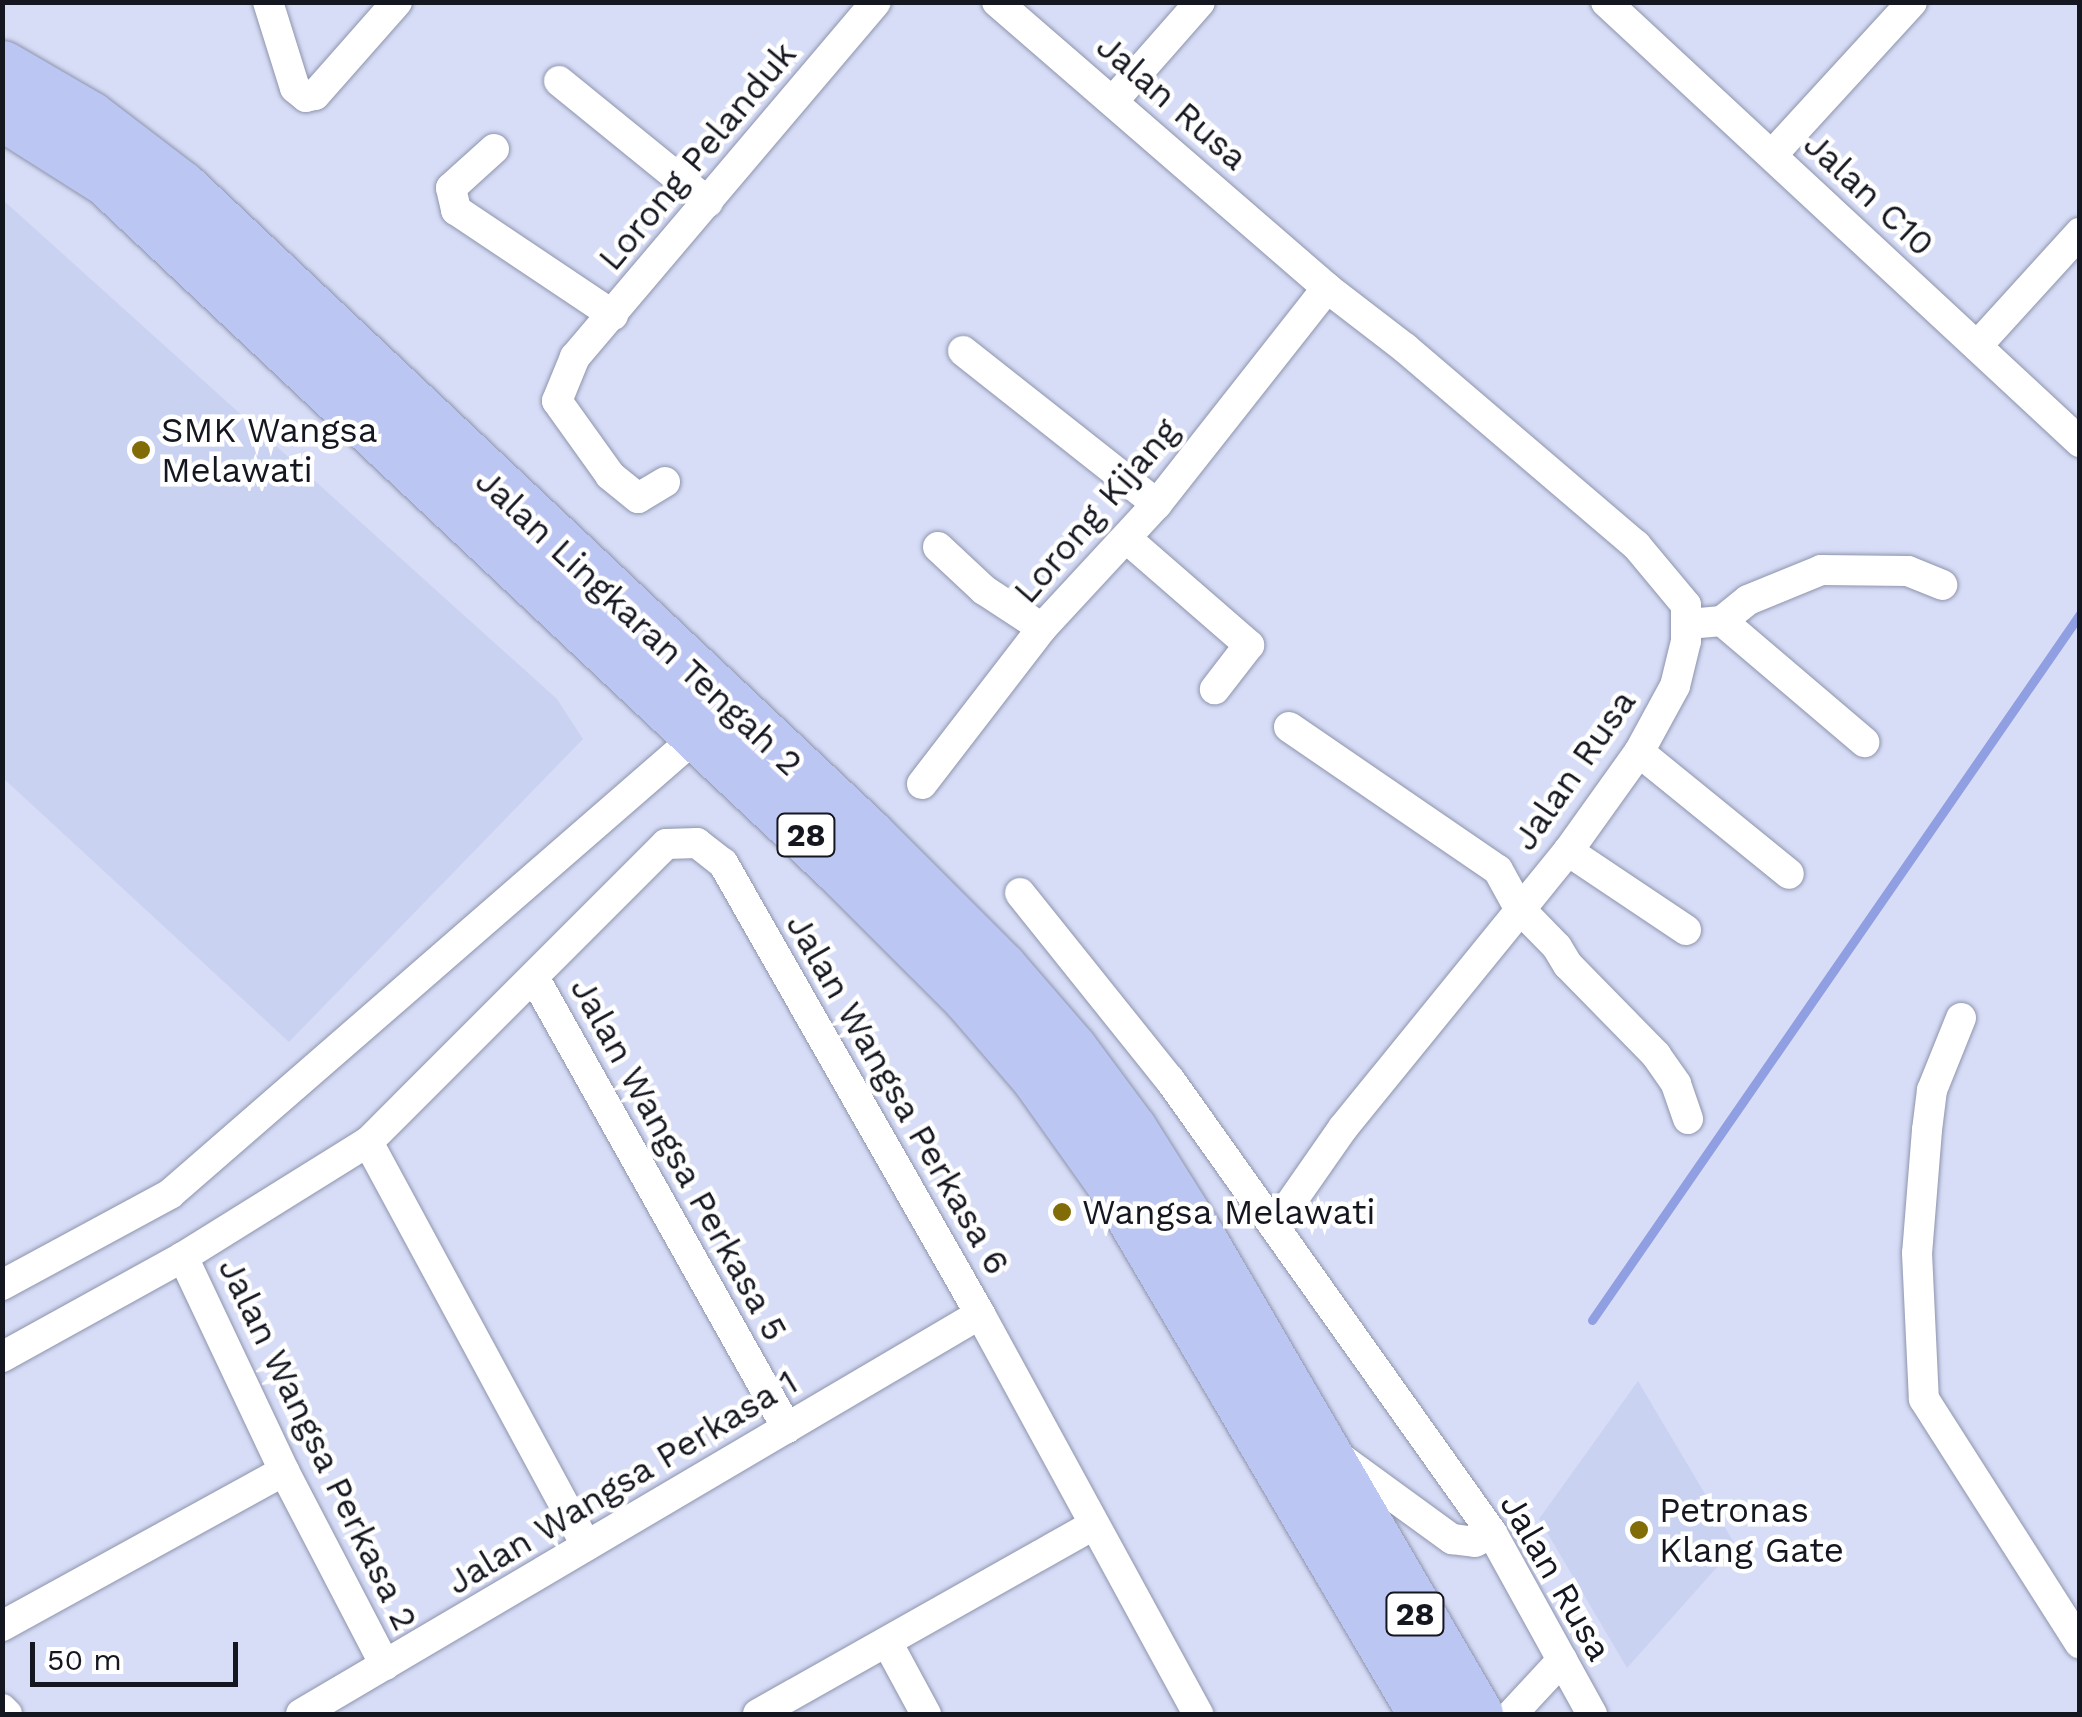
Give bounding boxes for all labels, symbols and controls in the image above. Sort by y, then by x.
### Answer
street label: Jalan Rusa [1088,25,1256,179]
street label: Lorong Pelanduk [589,33,805,279]
street label: Jalan C10 [1795,123,1943,265]
place label: SMK Wangsa Melawati [161,409,379,491]
street label: Lorong Kijang [1005,410,1187,612]
marker: SMK Wangsa Melawati [130,439,152,461]
street label: Jalan Lingkaran Tengah 2 [467,459,811,785]
street label: Jalan Rusa [1503,682,1645,858]
road number: 28 [776,808,836,862]
street label: Jalan Wangsa Perkasa 6 [777,905,1019,1283]
street label: Jalan Wangsa Perkasa 5 [561,969,797,1349]
place label: Wangsa Melawati [1082,1191,1376,1233]
marker: Wangsa Melawati [1051,1201,1073,1223]
street label: Jalan Wangsa Perkasa 2 [209,1250,427,1638]
street label: Jalan Wangsa Perkasa 1 [438,1360,806,1604]
street label: Jalan Rusa [1491,1486,1621,1668]
place label: Petronas Klang Gate [1659,1489,1844,1571]
marker: Petronas Klang Gate [1628,1519,1650,1541]
road number: 28 [1385,1587,1445,1641]
scale bar [35,1622,242,1684]
text: 50 m [47,1642,122,1677]

